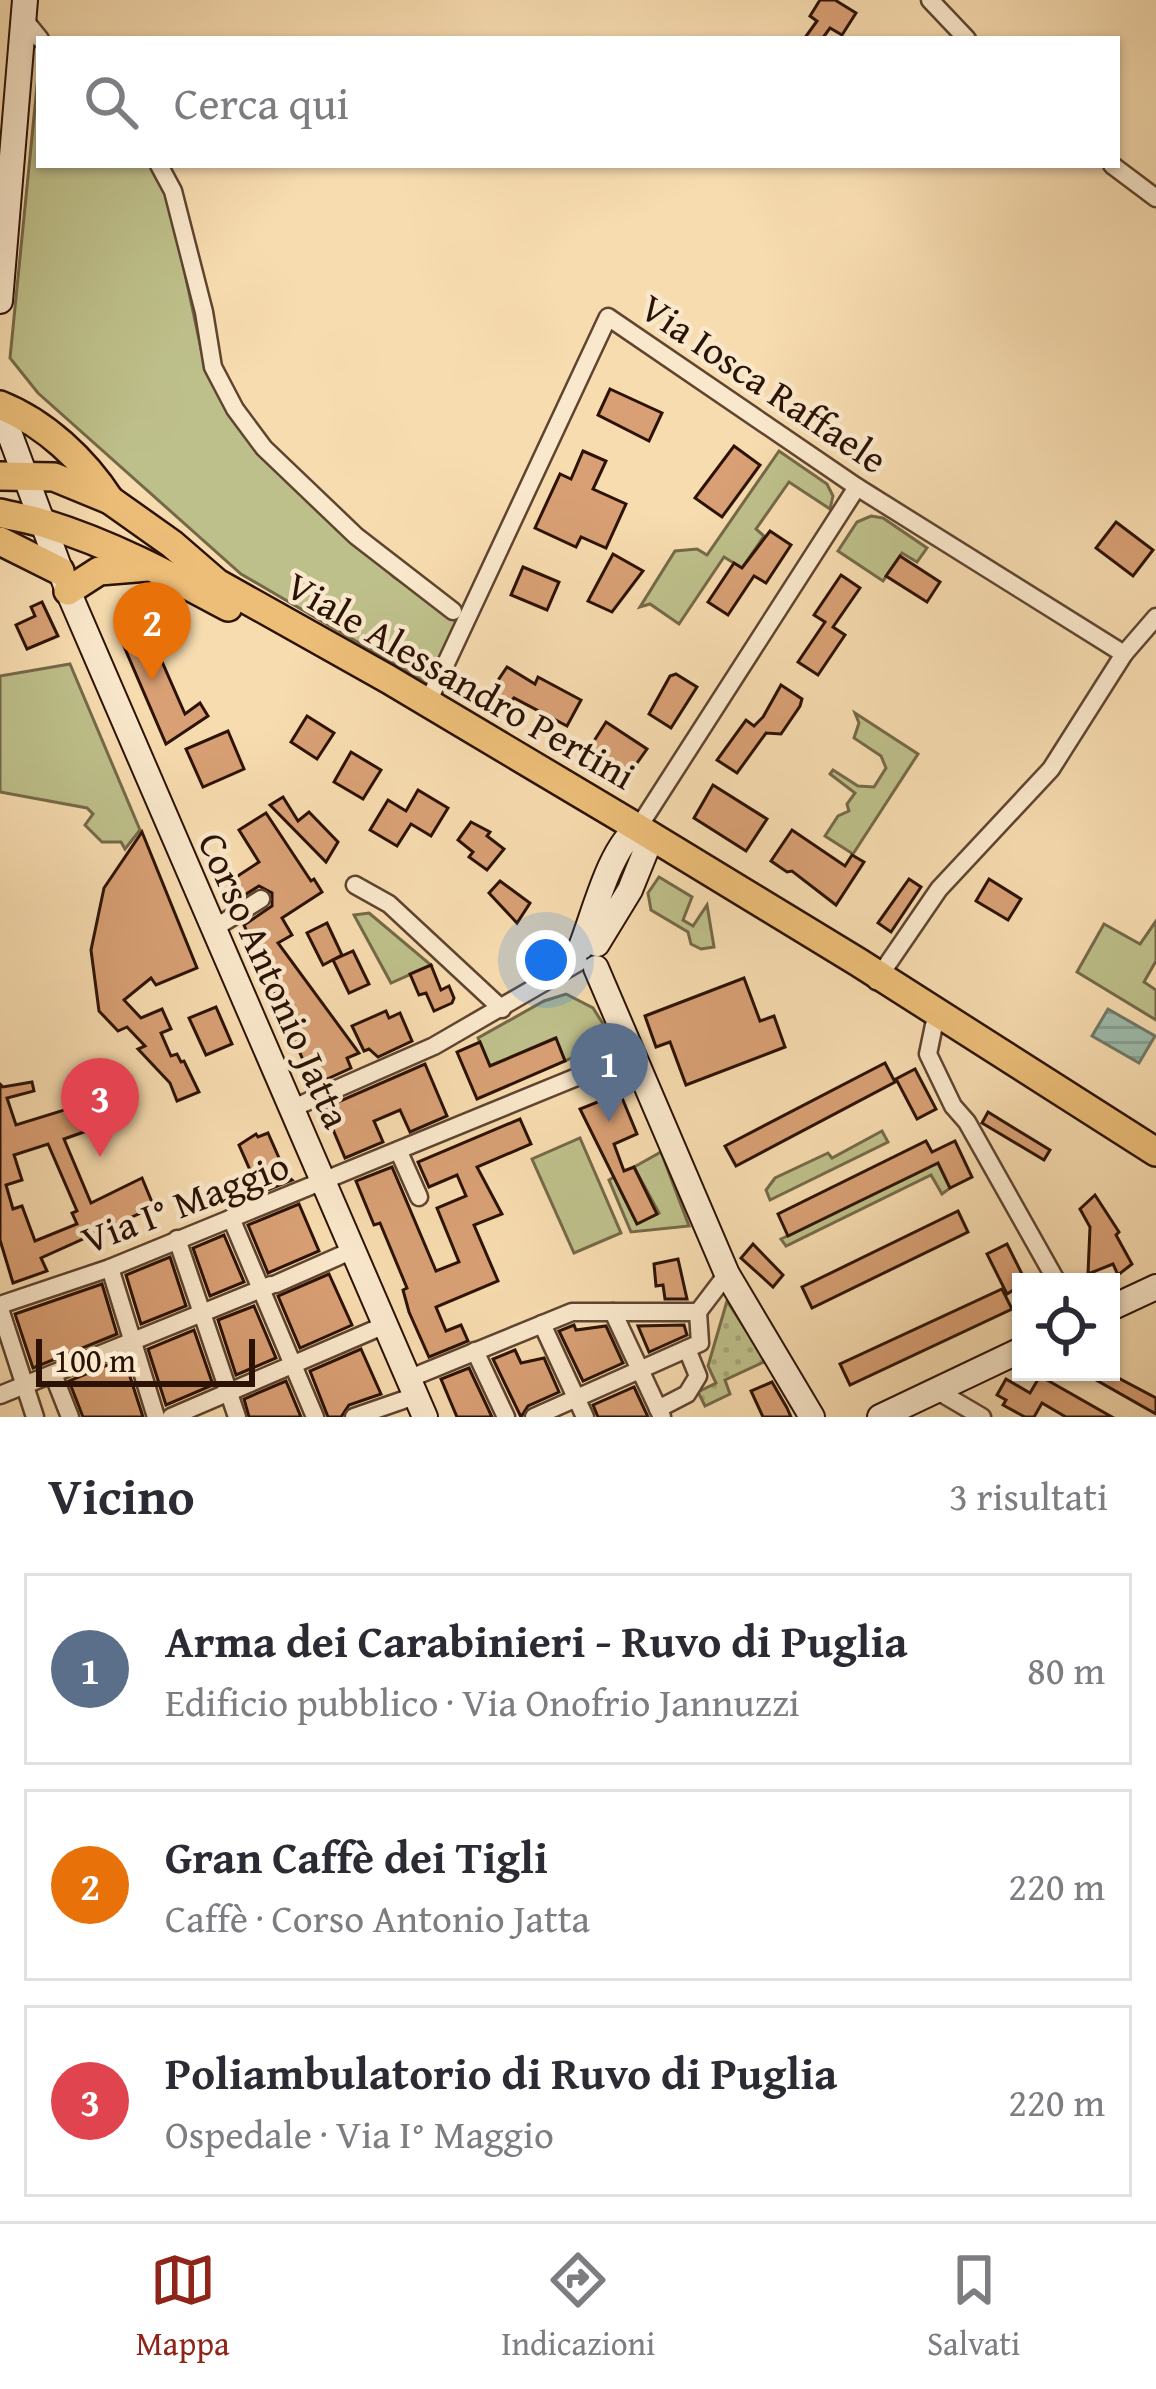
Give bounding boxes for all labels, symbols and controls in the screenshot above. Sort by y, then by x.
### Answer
search box [36,36,1120,168]
icon: search [78,69,144,135]
text: Cerca qui [174,70,349,135]
street label: Via Iosca Raffaele [629,279,899,486]
street label: Viale Alessandro Pertini [276,556,646,803]
pin: 2 [113,582,191,681]
street label: Corso Antonio Jatta [185,823,366,1137]
your location [516,930,576,990]
pin: 1 [570,1023,648,1122]
pin: 3 [61,1058,139,1157]
street label: Via I° Maggio [73,1136,297,1267]
map controls [1012,1273,1120,1381]
button: locate [1012,1273,1120,1381]
scale bar [36,1333,255,1386]
text: 100 m [54,1336,136,1384]
text: Vicino [48,1458,195,1533]
text: 3 risultati [949,1467,1108,1524]
text: Arma dei Carabinieri - Ruvo di Puglia [165,1608,908,1673]
text: 1 [80,1641,100,1698]
text: 80 m [1027,1641,1105,1698]
text: Edificio pubblico · Via Onofrio Jannuzzi [165,1673,800,1730]
text: Gran Caffè dei Tigli [165,1824,548,1889]
text: 2 [80,1857,100,1914]
text: 220 m [1008,1857,1105,1914]
text: Caffè · Corso Antonio Jatta [165,1889,590,1946]
text: Poliambulatorio di Ruvo di Puglia [165,2040,837,2105]
text: 3 [80,2073,100,2130]
text: 220 m [1008,2073,1105,2130]
text: Ospedale · Via I° Maggio [165,2105,554,2162]
tab: Mappa [136,2247,230,2367]
tab: Indicazioni [501,2247,655,2367]
tab: Salvati [927,2247,1020,2367]

